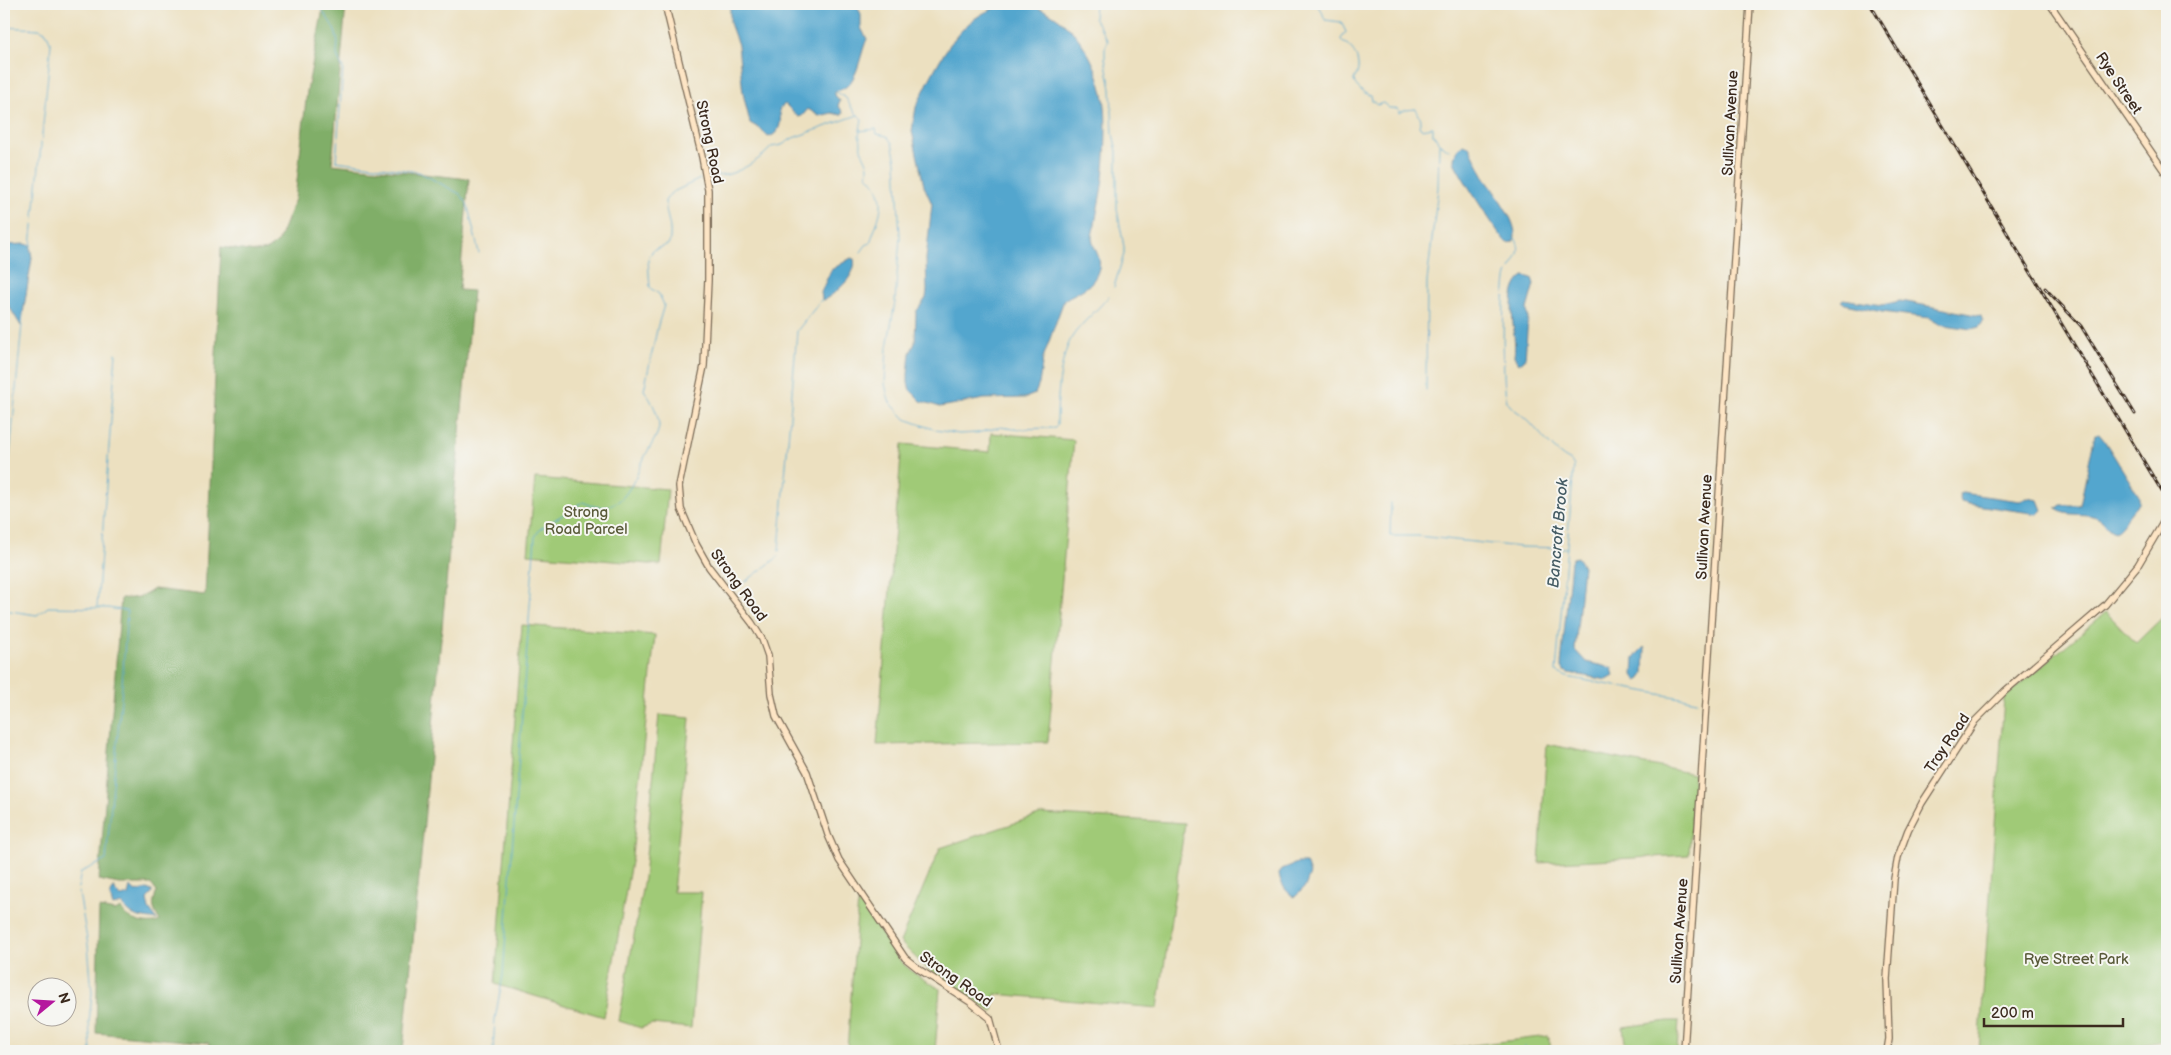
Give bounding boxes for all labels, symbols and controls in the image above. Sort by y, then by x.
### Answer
street label: Rye Street [2091,49,2146,118]
street label: Sullivan Avenue [1718,70,1743,176]
street label: Strong Road [691,99,728,186]
street label: Sullivan Avenue [1692,474,1717,580]
water label: Bancroft Brook [1544,477,1573,589]
park label: Strong Road Parcel [545,503,627,539]
street label: Strong Road [706,545,771,625]
street label: Troy Road [1921,710,1974,777]
street label: Sullivan Avenue [1666,878,1693,984]
street label: Strong Road [916,947,996,1012]
park label: Rye Street Park [2024,950,2129,969]
north arrow [28,978,78,1028]
text: N [54,991,74,1006]
scale bar [1984,995,2122,1027]
text: 200 m [1991,1004,2034,1023]

